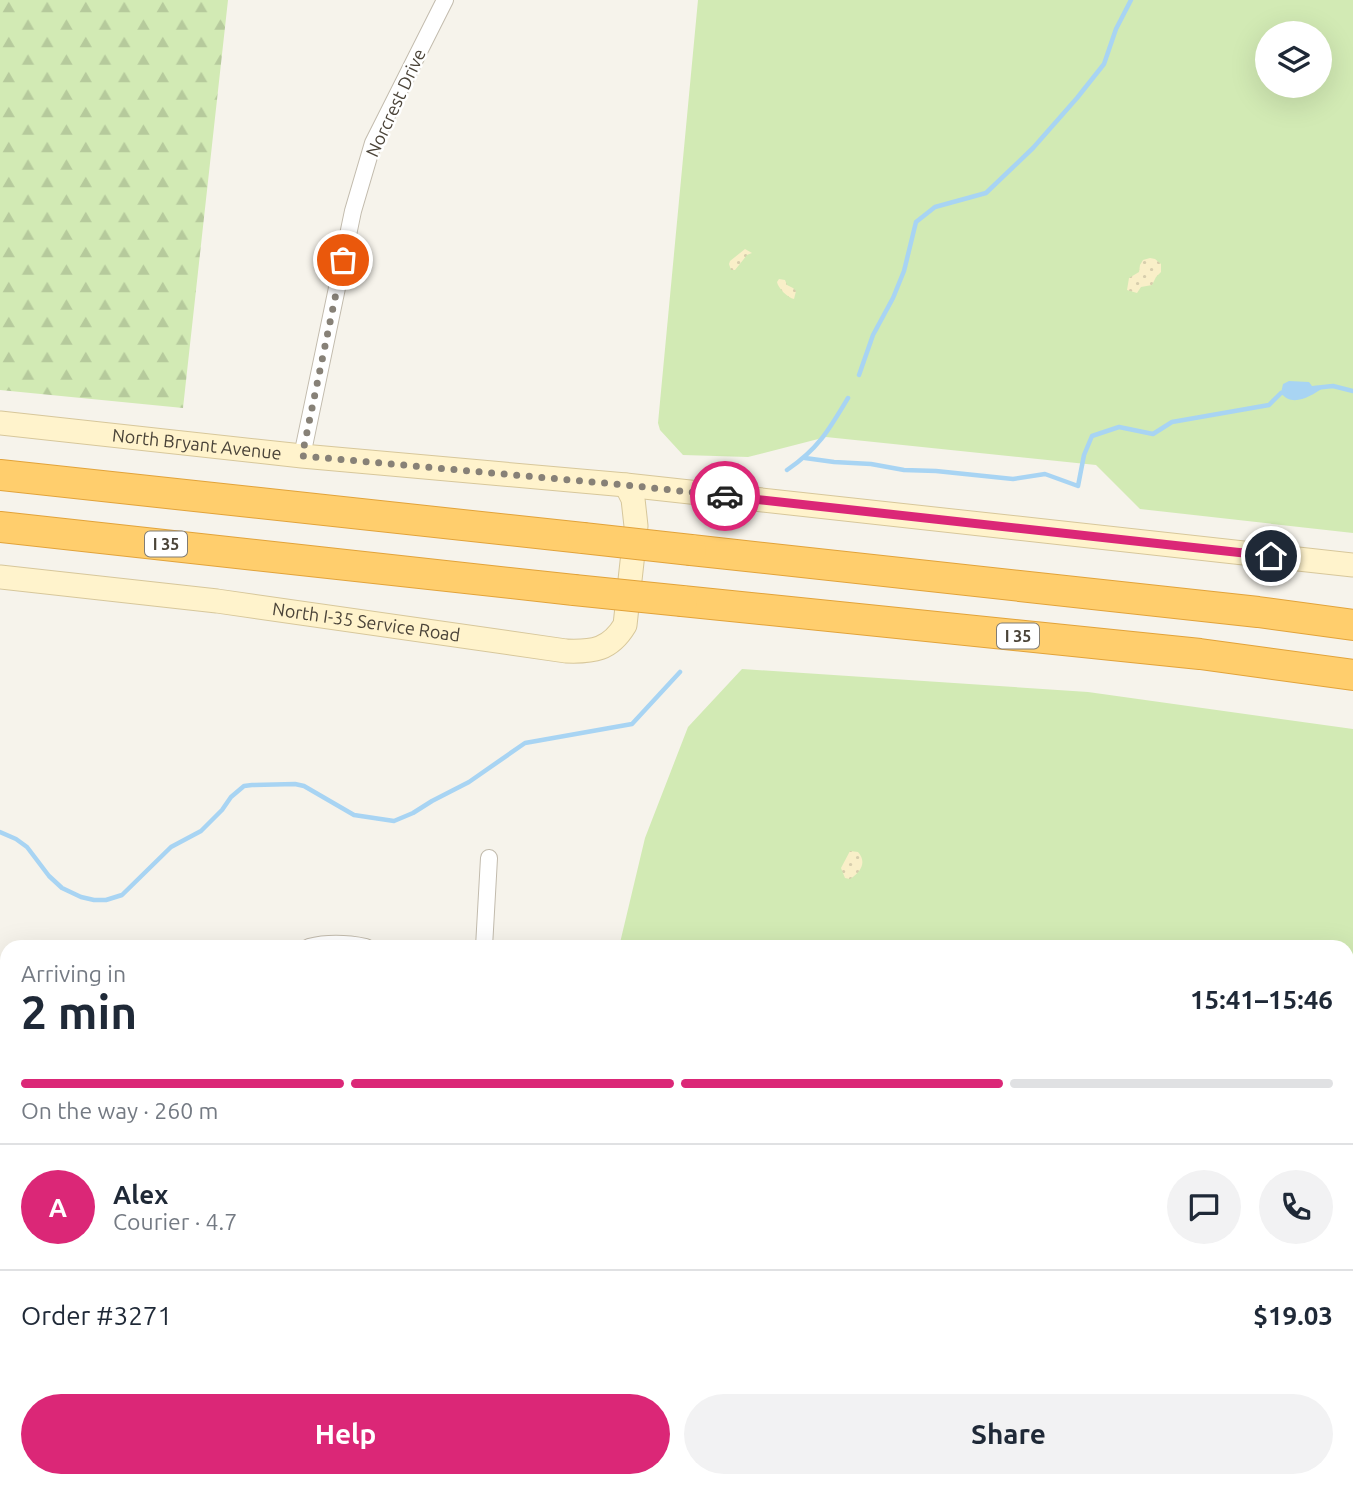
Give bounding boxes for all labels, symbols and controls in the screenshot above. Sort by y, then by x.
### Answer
map controls [1255,21,1332,98]
button: layers [1255,21,1332,98]
street label: Norcrest Drive [361,45,429,160]
pin [313,230,373,290]
icon: bag [324,241,362,279]
street label: North Bryant Avenue [111,424,283,463]
courier [690,461,760,531]
icon: car [706,477,744,515]
pin [1241,526,1301,586]
road number: I 35 [145,531,187,556]
icon: home [1252,537,1290,575]
street label: North I-35 Service Road [271,598,462,645]
road number: I 35 [997,624,1039,649]
text: Arriving in [21,961,126,986]
text: 15:41–15:46 [1190,985,1333,1014]
text: 2 min [21,986,137,1038]
text: On the way · 260 m [21,1098,218,1123]
button: chat [1167,1170,1241,1244]
button: phone [1259,1170,1333,1244]
text: Alex [113,1180,168,1209]
text: A [49,1193,67,1222]
text: Courier · 4.7 [113,1209,237,1234]
text: Order #3271 [21,1301,172,1330]
text: $19.03 [1253,1301,1333,1330]
button: Help [21,1394,670,1474]
button: Share [684,1394,1333,1474]

